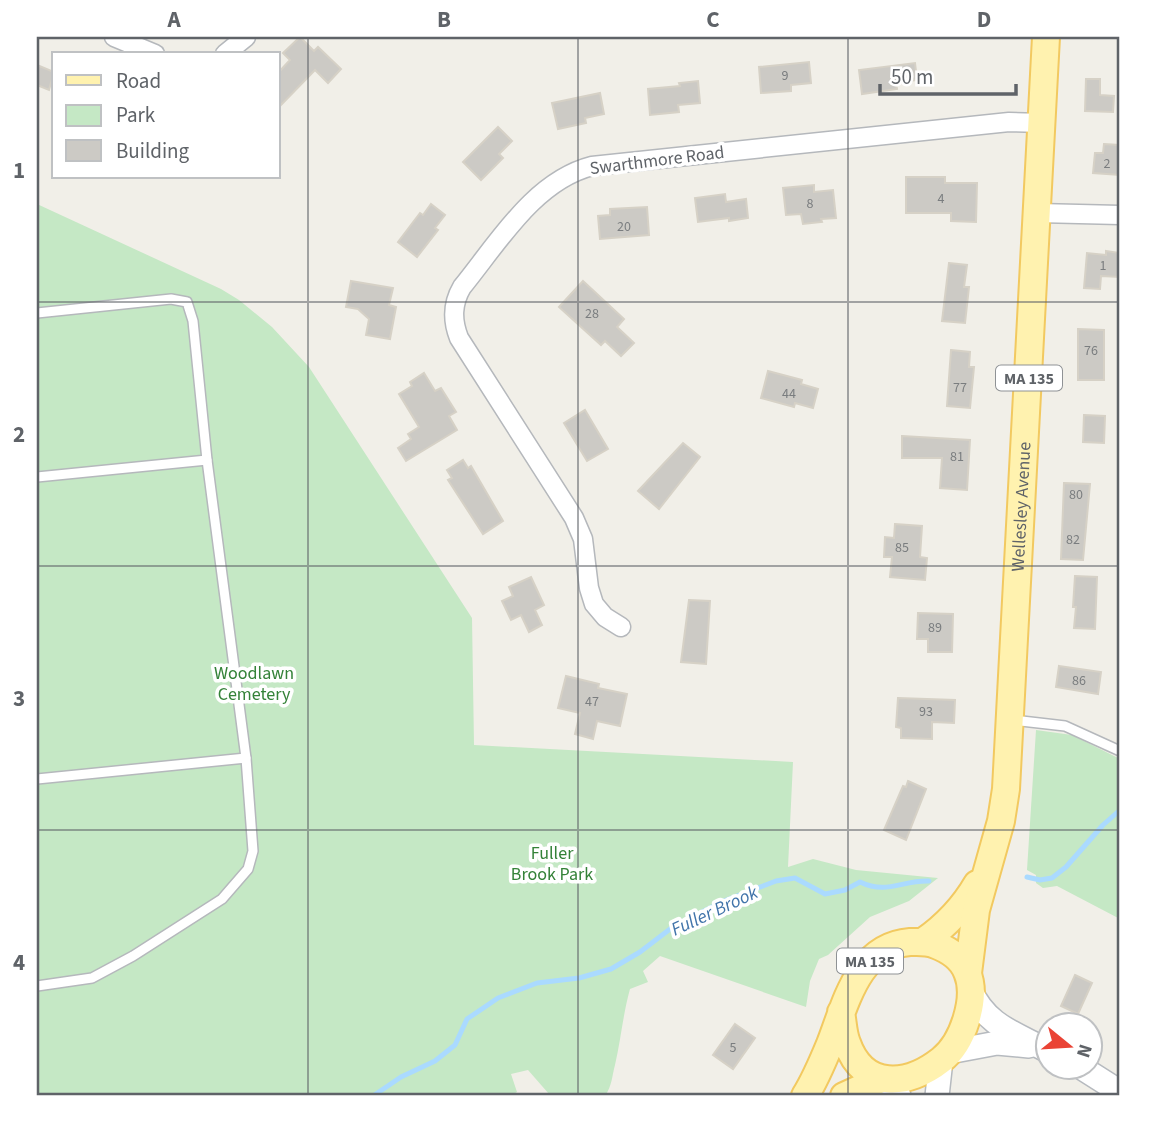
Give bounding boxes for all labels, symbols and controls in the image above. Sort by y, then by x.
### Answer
text: A [166,3,181,36]
text: B [437,3,451,36]
text: C [706,3,720,36]
text: D [977,3,991,36]
legend [52,52,280,178]
scale bar [880,52,1017,96]
text: 50 m [891,62,933,92]
text: Road [116,66,161,96]
house number: 9 [782,66,789,86]
text: Park [116,100,156,130]
text: Building [116,136,190,166]
street label: Swarthmore Road [588,140,726,181]
text: 1 [13,154,25,187]
house number: 2 [1104,154,1111,174]
house number: 4 [938,189,945,209]
house number: 8 [807,194,814,214]
house number: 20 [617,217,631,237]
house number: 1 [1100,256,1107,276]
house number: 28 [585,304,599,324]
house number: 76 [1084,341,1098,361]
road number: MA 135 [996,366,1062,390]
house number: 77 [953,378,967,398]
house number: 44 [782,384,796,404]
text: 2 [13,418,25,451]
street label: Wellesley Avenue [1006,441,1037,572]
house number: 81 [950,447,964,467]
house number: 80 [1069,485,1083,505]
house number: 82 [1066,530,1080,550]
house number: 85 [895,538,909,558]
house number: 89 [928,618,942,638]
park label: Woodlawn Cemetery [214,661,294,707]
house number: 86 [1072,671,1086,691]
text: 3 [13,682,25,715]
house number: 47 [585,692,599,712]
house number: 93 [919,702,933,722]
park label: Fuller Brook Park [511,841,593,887]
water label: Fuller Brook [667,879,763,943]
text: 4 [13,946,25,979]
road number: MA 135 [837,948,903,973]
north arrow [1034,1010,1104,1080]
house number: 5 [730,1038,737,1058]
text: N [1069,1041,1099,1061]

